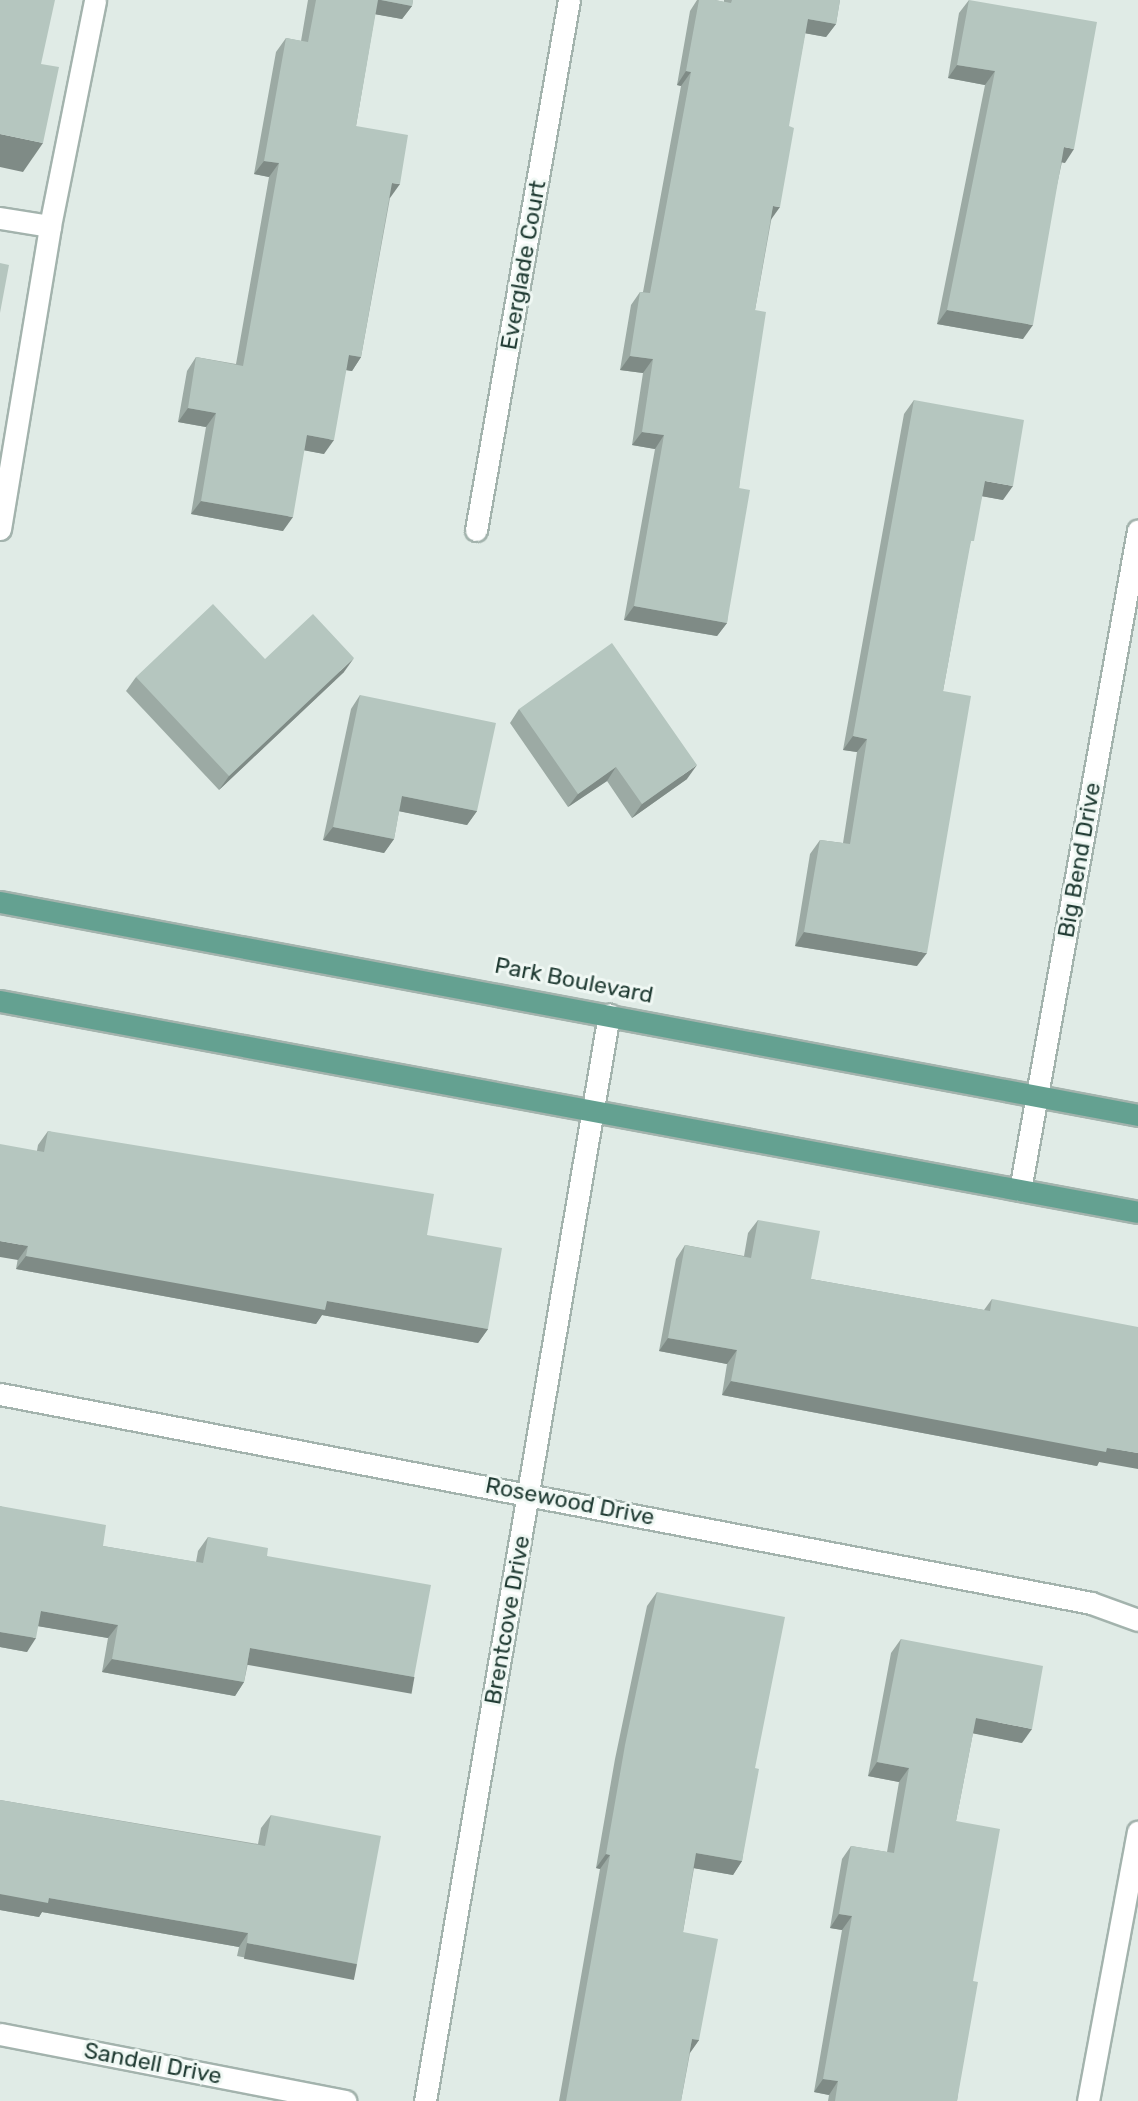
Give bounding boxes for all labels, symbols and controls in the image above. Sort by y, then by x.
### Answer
street label: Everglade Court [495,178,551,352]
street label: Big Bend Drive [1052,780,1106,940]
street label: Park Boulevard [492,951,656,1009]
street label: Rosewood Drive [483,1471,657,1531]
street label: Brentcove Drive [479,1533,535,1707]
street label: Sandell Drive [82,2036,224,2090]

